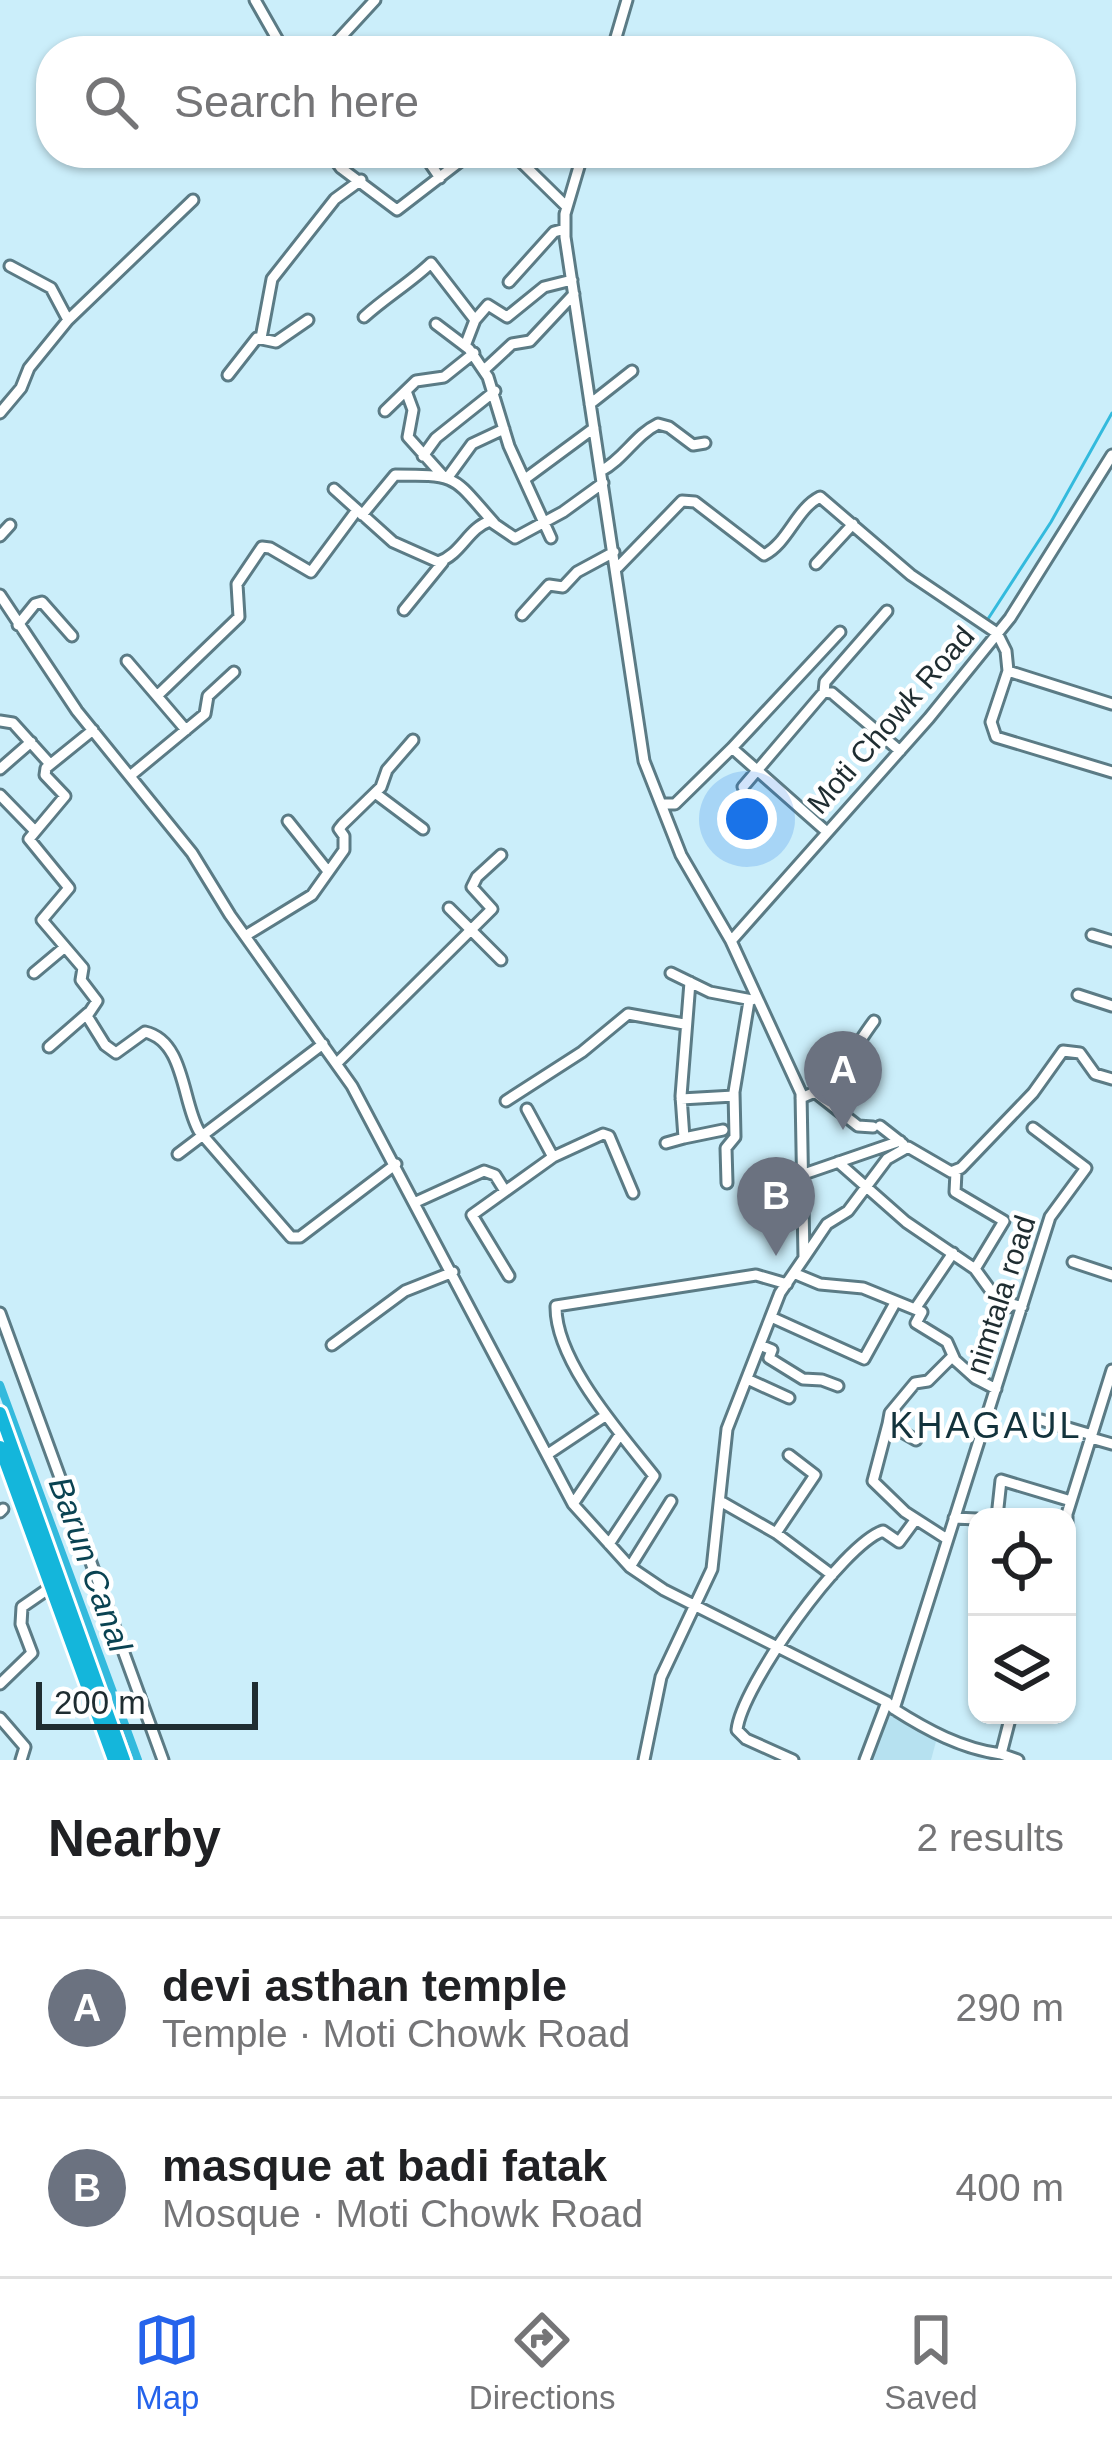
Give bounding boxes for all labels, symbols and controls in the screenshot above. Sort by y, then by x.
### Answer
search box [36,36,1076,168]
icon: search [78,69,144,135]
text: Search here [174,76,419,127]
street label: Moti Chowk Road [801,620,981,820]
your location [717,789,777,849]
pin: A [804,1031,882,1130]
pin: B [737,1157,815,1256]
street label: nimtala road [959,1211,1042,1378]
district label: KHAGAUL [889,1405,1083,1446]
water label: Barun Canal [42,1472,140,1658]
map controls [968,1508,1076,1724]
button: locate [968,1508,1076,1616]
button: layers [968,1616,1076,1724]
scale bar [36,1676,258,1729]
text: 200 m [54,1684,146,1721]
text: Nearby [48,1810,221,1867]
text: 2 results [917,1816,1064,1859]
text: devi asthan temple [162,1960,567,2011]
text: A [73,1986,101,2029]
text: 290 m [956,1986,1064,2029]
text: Temple · Moti Chowk Road [162,2012,630,2055]
text: masque at badi fatak [162,2140,607,2191]
text: B [73,2166,101,2209]
text: 400 m [956,2166,1064,2209]
text: Mosque · Moti Chowk Road [162,2192,643,2235]
tab: Map [134,2307,200,2417]
tab: Directions [469,2307,616,2417]
tab: Saved [884,2307,978,2417]

